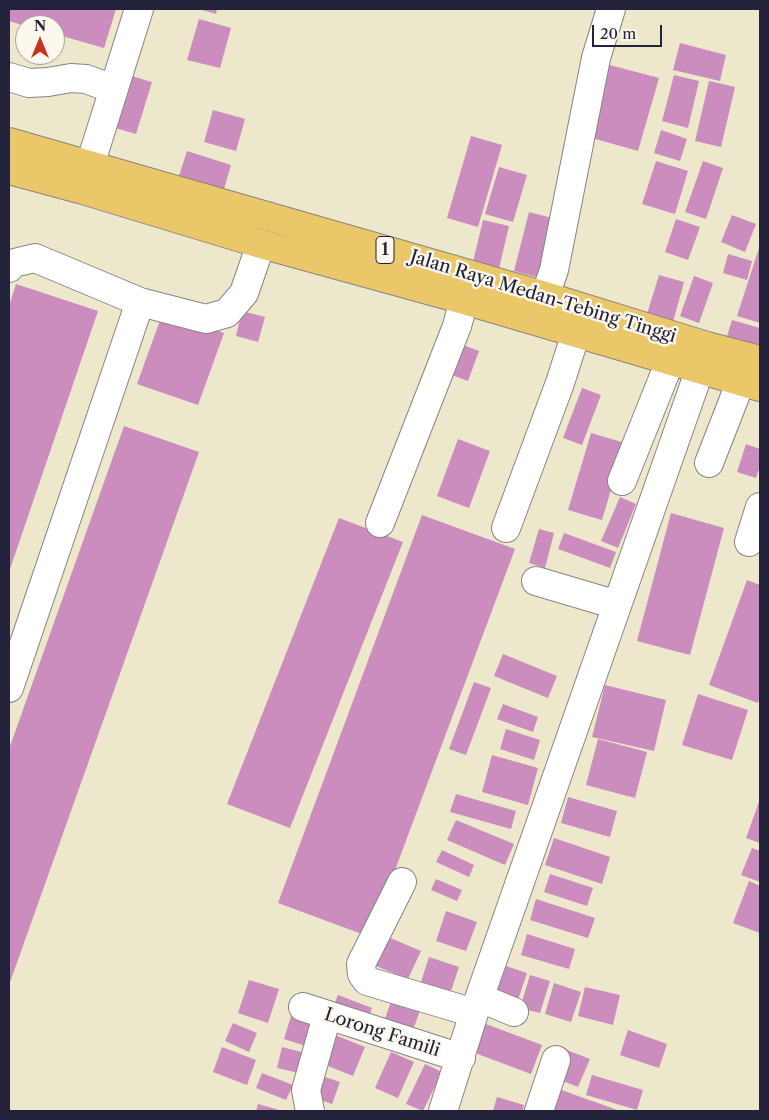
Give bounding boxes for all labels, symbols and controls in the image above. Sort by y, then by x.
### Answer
north arrow [15,15,65,65]
scale bar [594,15,664,47]
text: N [34,17,46,35]
text: 20 m [600,24,636,43]
road number: 1 [376,236,394,264]
street label: Jalan Raya Medan-Tebing Tinggi [407,246,679,348]
street label: Lorong Famili [321,1004,443,1062]

